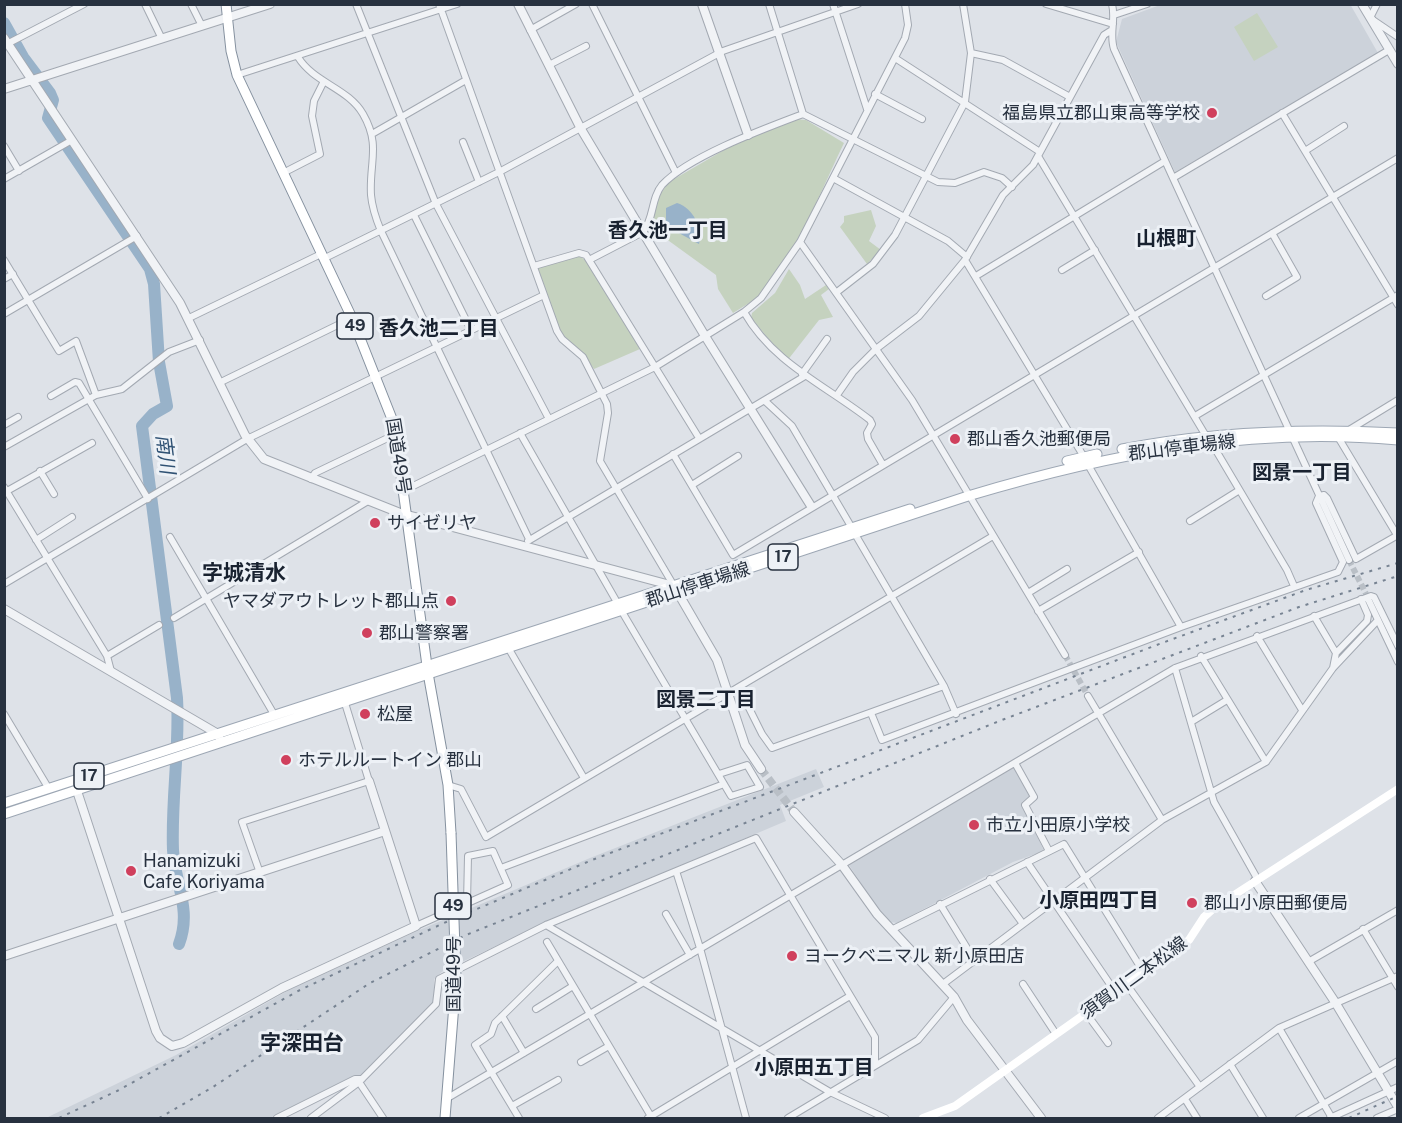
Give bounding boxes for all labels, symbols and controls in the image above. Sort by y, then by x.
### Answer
place label: 福島県立郡山東高等学校 [1002,102,1200,124]
marker: 福島県立郡山東高等学校 [1205,106,1219,120]
district label: 香久池一丁目 [608,219,728,243]
district label: 山根町 [1136,227,1196,251]
road number: 49 [337,313,373,339]
district label: 香久池二丁目 [379,317,499,341]
street label: 国道49号 [381,417,415,495]
place label: 郡山香久池郵便局 [967,428,1111,450]
street label: 郡山停車場線 [1127,431,1237,465]
marker: 郡山香久池郵便局 [948,432,962,446]
water label: 南川 [151,433,179,475]
district label: 図景一丁目 [1252,461,1352,485]
place label: サイゼリヤ [387,512,477,534]
marker: サイゼリヤ [368,516,382,530]
road number: 17 [768,544,798,570]
street label: 郡山停車場線 [643,558,753,612]
district label: 字城清水 [202,561,286,587]
place label: ヤマダアウトレット郡山点 [223,590,439,612]
marker: ヤマダアウトレット郡山点 [444,594,458,608]
place label: 郡山警察署 [379,622,469,644]
marker: 郡山警察署 [360,626,374,640]
district label: 図景二丁目 [656,688,756,712]
place label: 松屋 [377,703,413,725]
marker: 松屋 [358,707,372,721]
place label: ホテルルートイン 郡山 [298,749,482,771]
marker: ホテルルートイン 郡山 [279,753,293,767]
road number: 17 [74,763,104,789]
place label: 市立小田原小学校 [986,814,1130,836]
marker: 市立小田原小学校 [967,818,981,832]
place label: Hanamizuki Cafe Koriyama [143,850,265,892]
marker: Hanamizuki Cafe Koriyama [124,864,138,878]
district label: 小原田四丁目 [1039,889,1159,913]
place label: 郡山小原田郵便局 [1204,892,1348,914]
road number: 49 [435,893,471,919]
marker: 郡山小原田郵便局 [1185,896,1199,910]
street label: 須賀川二本松線 [1077,932,1191,1024]
street label: 国道49号 [443,936,465,1012]
place label: ヨークベニマル 新小原田店 [804,945,1024,967]
marker: ヨークベニマル 新小原田店 [785,949,799,963]
district label: 字深田台 [260,1031,344,1057]
district label: 小原田五丁目 [754,1056,874,1080]

